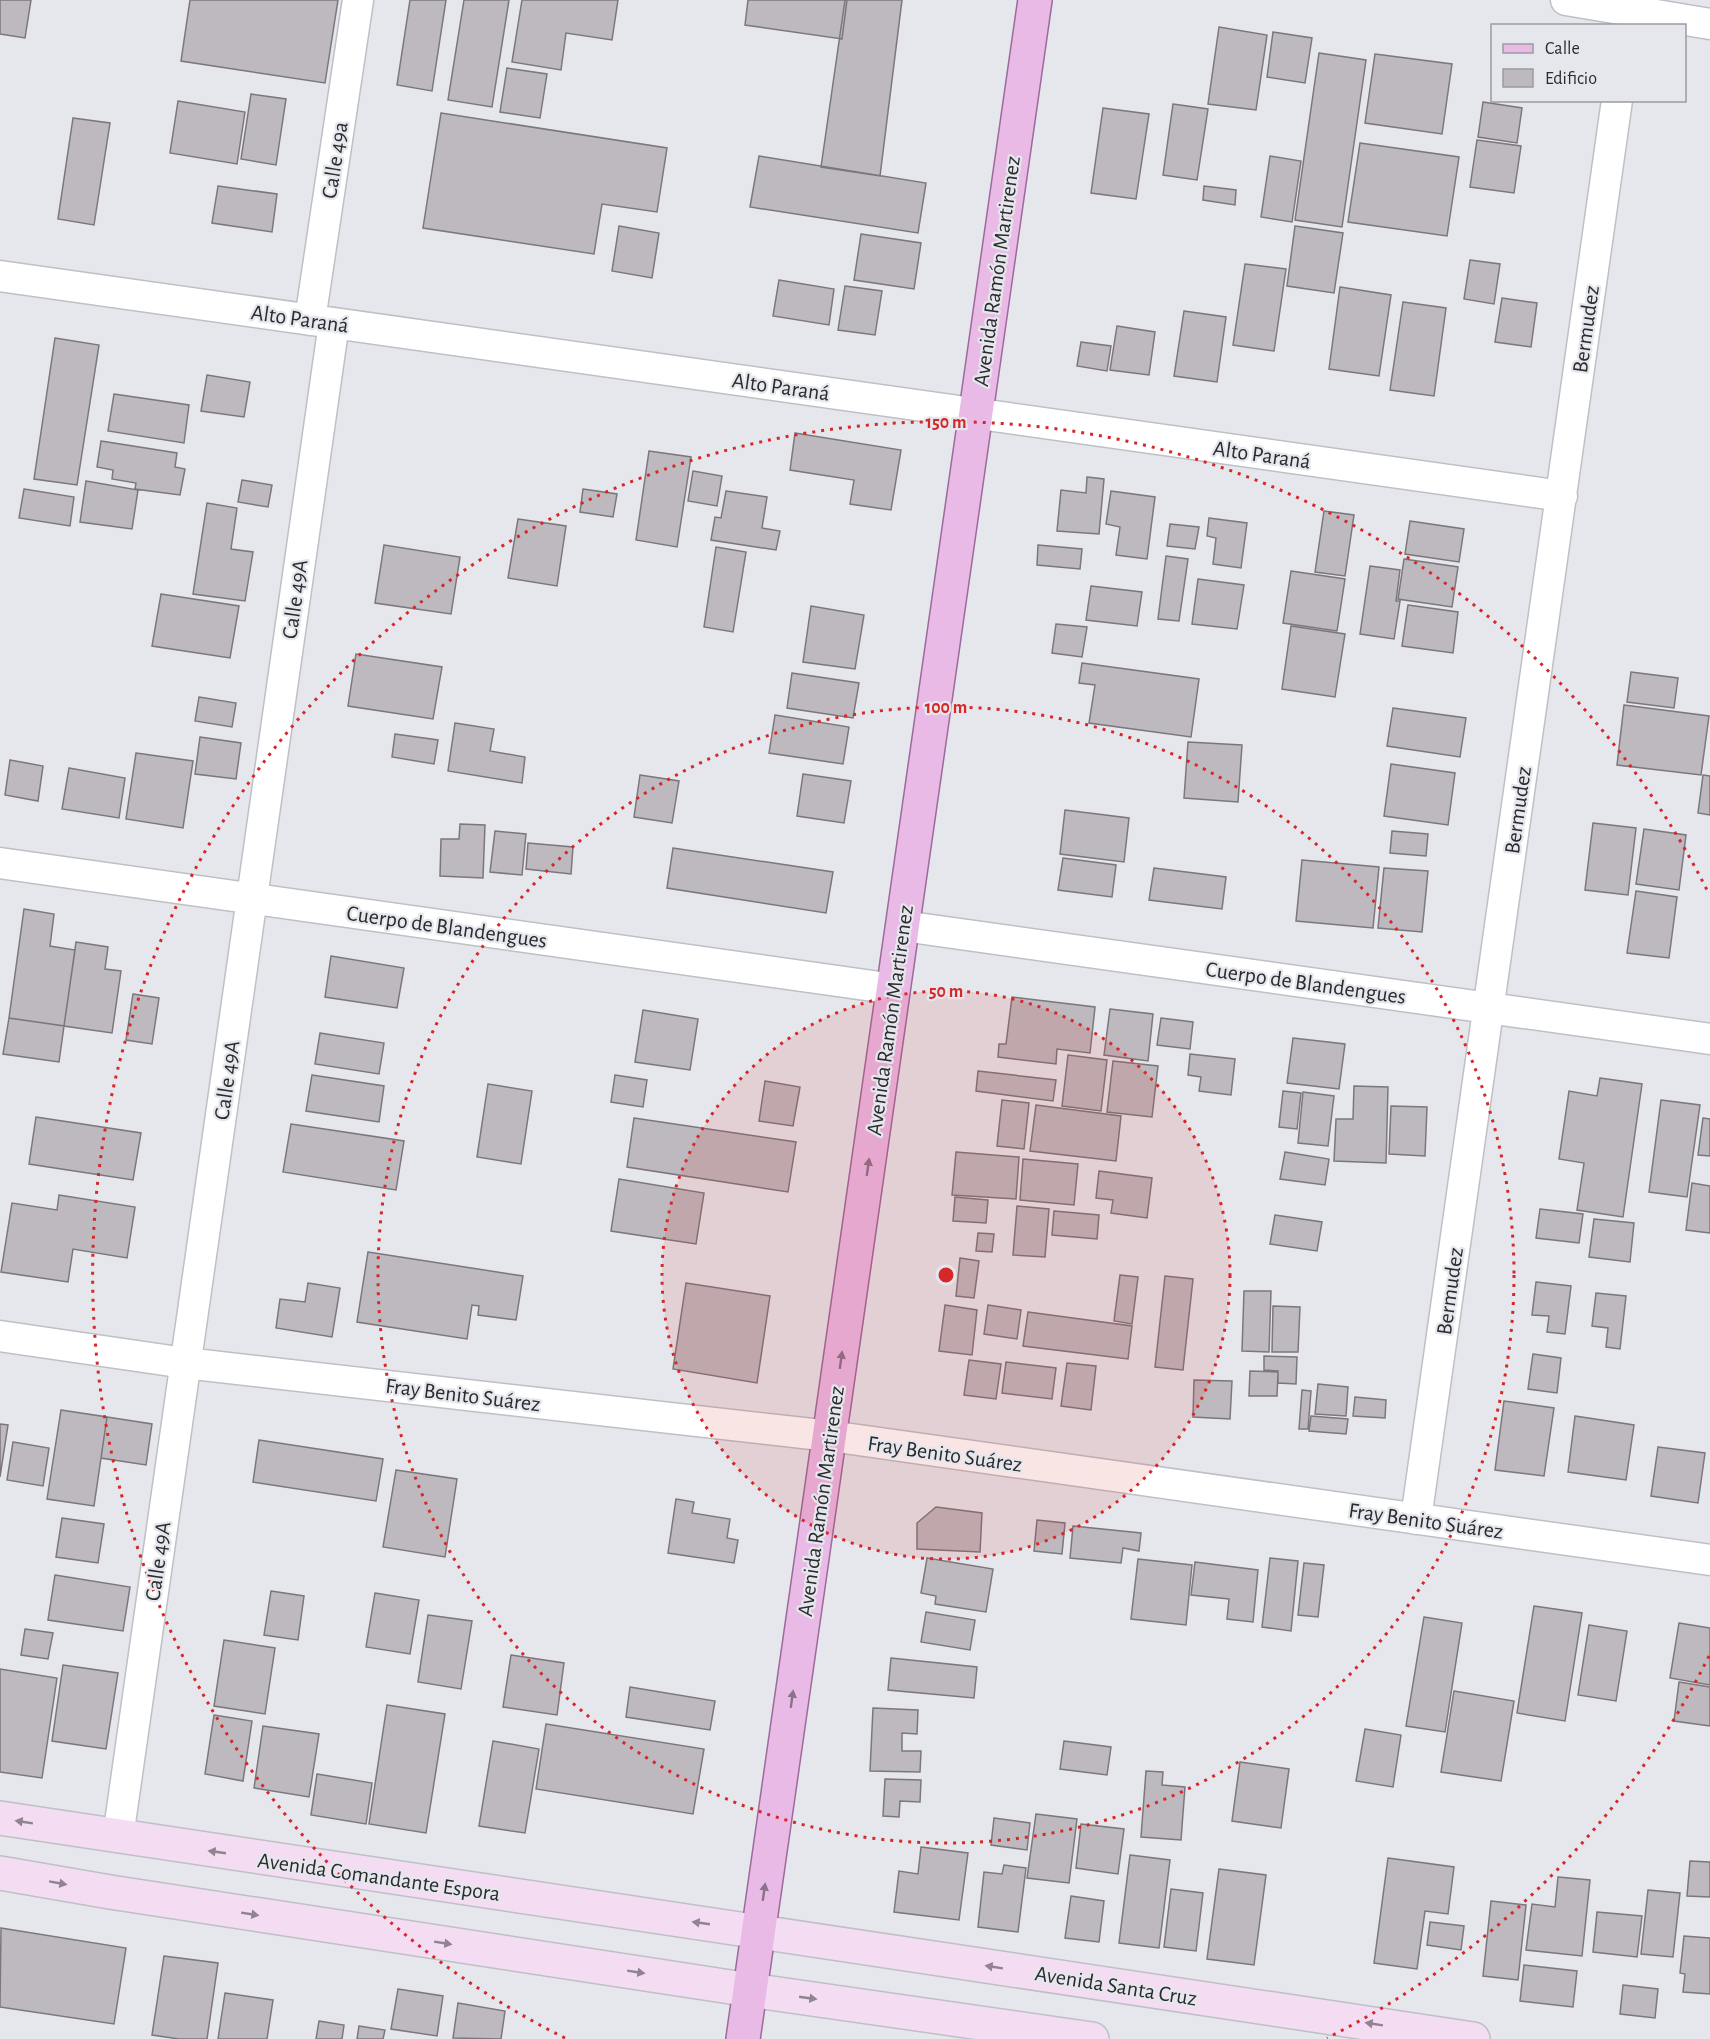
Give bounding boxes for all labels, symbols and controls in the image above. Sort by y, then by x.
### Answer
legend [1491,24,1686,102]
text: Calle [1545,40,1580,58]
text: Edificio [1545,70,1597,88]
street label: Calle 49a [318,120,352,200]
street label: Avenida Ramón Martirenez [970,154,1024,388]
street label: Bermudez [1569,284,1603,374]
street label: Alto Paraná [250,301,350,337]
street label: Alto Paraná [731,369,831,405]
text: 150 m [926,414,966,432]
street label: Alto Paraná [1212,437,1312,473]
street label: Calle 49A [279,558,311,640]
text: 100 m [925,699,967,717]
street label: Bermudez [1501,765,1535,855]
street label: Cuerpo de Blandengues [345,902,548,952]
street label: Avenida Ramón Martirenez [863,903,917,1137]
street label: Cuerpo de Blandengues [1204,958,1407,1008]
text: 50 m [929,983,963,1001]
street label: Calle 49A [211,1039,243,1121]
one-way arrow [864,1157,873,1176]
street label: Bermudez [1433,1246,1467,1336]
centre of rings [936,1265,956,1285]
one-way arrow [836,1350,845,1369]
street label: Fray Benito Suárez [384,1375,542,1415]
street label: Avenida Ramón Martirenez [794,1384,848,1618]
street label: Fray Benito Suárez [866,1432,1024,1476]
street label: Fray Benito Suárez [1347,1499,1505,1543]
street label: Calle 49A [142,1520,174,1602]
one-way arrow [787,1689,797,1708]
one-way arrow [15,1817,34,1826]
one-way arrow [207,1847,226,1856]
street label: Avenida Comandante Espora [256,1849,501,1905]
one-way arrow [48,1879,67,1888]
one-way arrow [760,1882,769,1901]
one-way arrow [241,1909,260,1918]
one-way arrow [691,1919,710,1928]
one-way arrow [434,1938,453,1947]
street label: Avenida Santa Cruz [1033,1962,1198,2010]
one-way arrow [984,1963,1003,1972]
one-way arrow [626,1968,645,1977]
one-way arrow [799,1994,818,2003]
one-way arrow [1364,2020,1383,2029]

